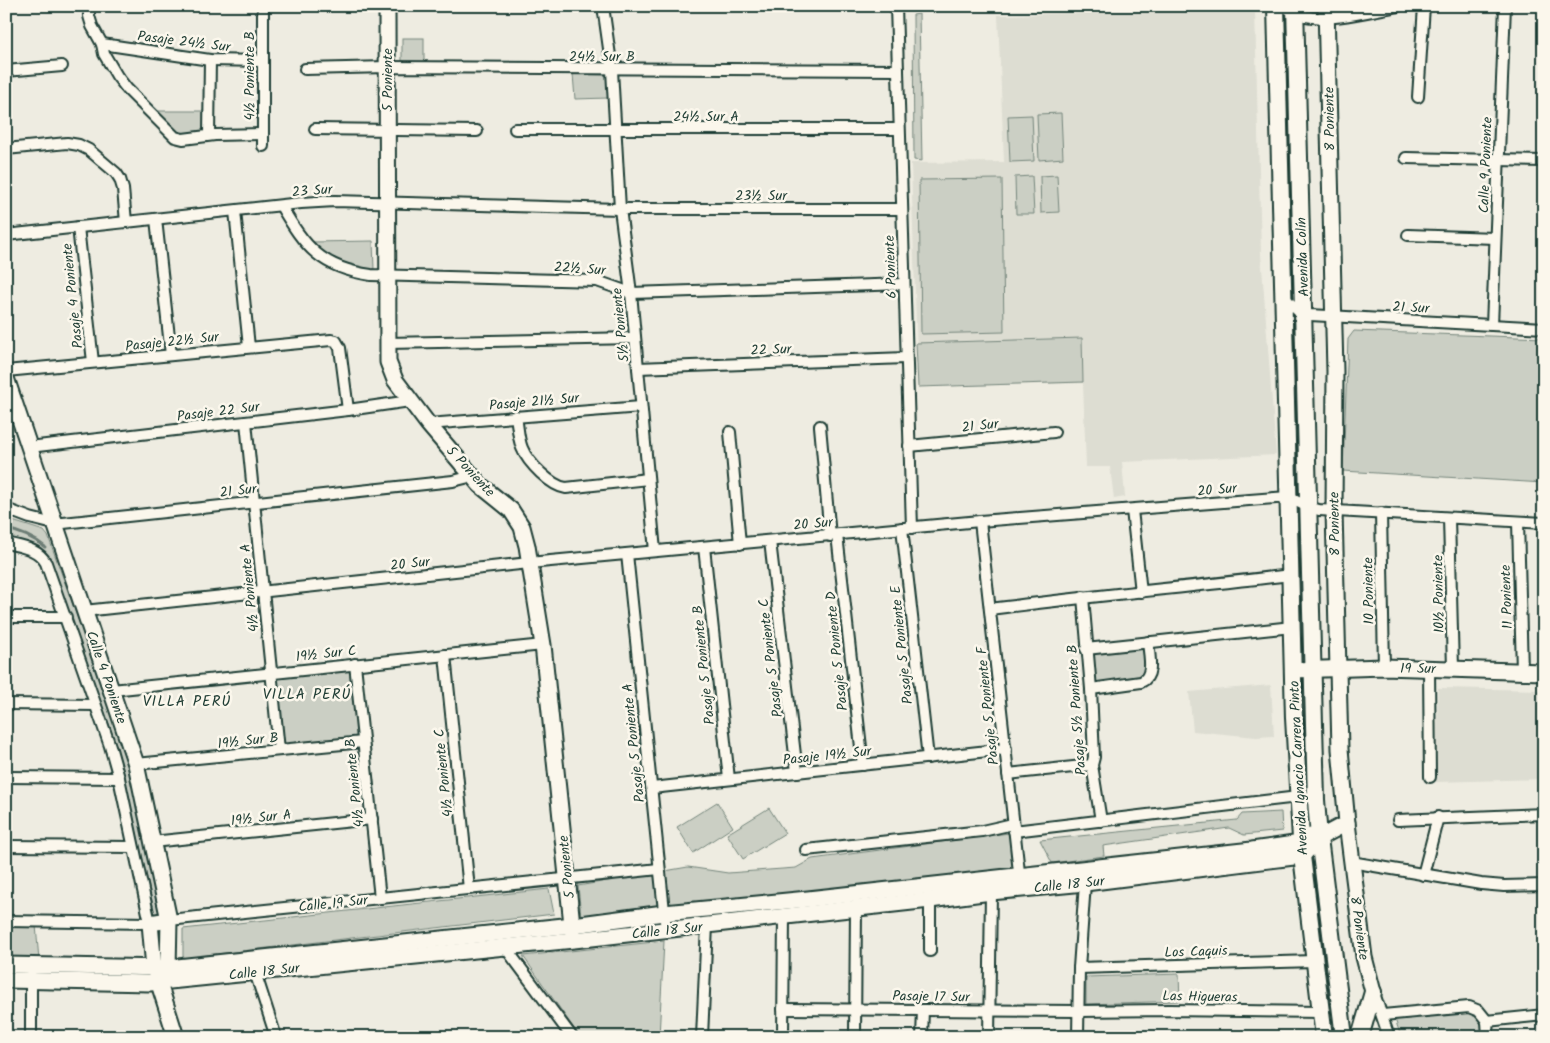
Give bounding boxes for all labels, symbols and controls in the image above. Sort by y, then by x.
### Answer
street label: Pasaje 24½ Sur [136,25,233,59]
street label: 4½ Poniente B [239,31,261,121]
street label: 24½ Sur B [569,46,635,68]
street label: 5 Poniente [377,48,399,112]
street label: 8 Poniente [1318,86,1342,151]
street label: 24½ Sur A [673,106,739,128]
street label: Calle 9 Poniente [1473,116,1499,214]
street label: 23 Sur [291,179,334,203]
street label: 23½ Sur [735,185,788,207]
street label: Avenida Colín [1291,217,1315,297]
street label: 6 Poniente [879,234,903,299]
street label: Pasaje 4 Poniente [56,241,89,350]
street label: 22½ Sur [553,256,608,282]
street label: 5½ Poniente [606,286,636,363]
street label: 21 Sur [1392,296,1431,320]
street label: Pasaje 22½ Sur [124,326,221,358]
street label: 22 Sur [750,338,793,362]
street label: Pasaje 21½ Sur [488,387,581,417]
street label: Pasaje 22 Sur [176,396,262,428]
street label: 21 Sur [961,413,1001,439]
street label: 5 Poniente [441,441,500,503]
street label: 20 Sur [1196,477,1239,503]
street label: 21 Sur [219,478,259,504]
street label: 8 Poniente [1323,491,1347,556]
street label: 20 Sur [792,511,835,537]
street label: 4½ Poniente A [234,543,266,633]
street label: 20 Sur [389,551,432,577]
street label: 10½ Poniente [1427,554,1451,633]
street label: 10 Poniente [1357,556,1381,625]
street label: 11 Poniente [1495,564,1519,630]
street label: Pasaje 5 Poniente E [885,584,919,705]
street label: Pasaje 5 Poniente D [820,590,854,712]
street label: Pasaje 5 Poniente C [753,597,789,719]
street label: Pasaje 5 Poniente B [687,604,721,726]
street label: Calle 4 Poniente [80,628,133,728]
street label: 19½ Sur C [295,640,357,668]
street label: Pasaje 5 Poniente F [971,644,1005,766]
street label: Pasaje 5½ Poniente B [1061,644,1093,776]
street label: 19 Sur [1400,658,1437,680]
street label: Avenida Ignacio Carrera Pinto [1283,680,1315,856]
street label: Pasaje 5 Poniente A [617,682,651,804]
district label: VILLA PERÚ [263,683,351,707]
district label: VILLA PERÚ [143,690,231,714]
street label: 19½ Sur B [217,727,280,755]
street label: 4½ Poniente C [428,728,460,818]
street label: 4½ Poniente B [339,737,371,828]
street label: Pasaje 19½ Sur [782,740,874,772]
street label: 19½ Sur A [230,804,292,832]
street label: 5 Poniente [553,834,581,900]
street label: Calle 18 Sur [1033,870,1107,900]
street label: Calle 19 Sur [297,889,370,919]
street label: 8 Poniente [1344,895,1374,962]
street label: Calle 18 Sur [631,916,705,946]
street label: Los Caquis [1164,940,1228,964]
street label: Calle 18 Sur [228,957,302,987]
street label: Pasaje 17 Sur [892,985,971,1009]
street label: Las Higueras [1162,985,1238,1009]

